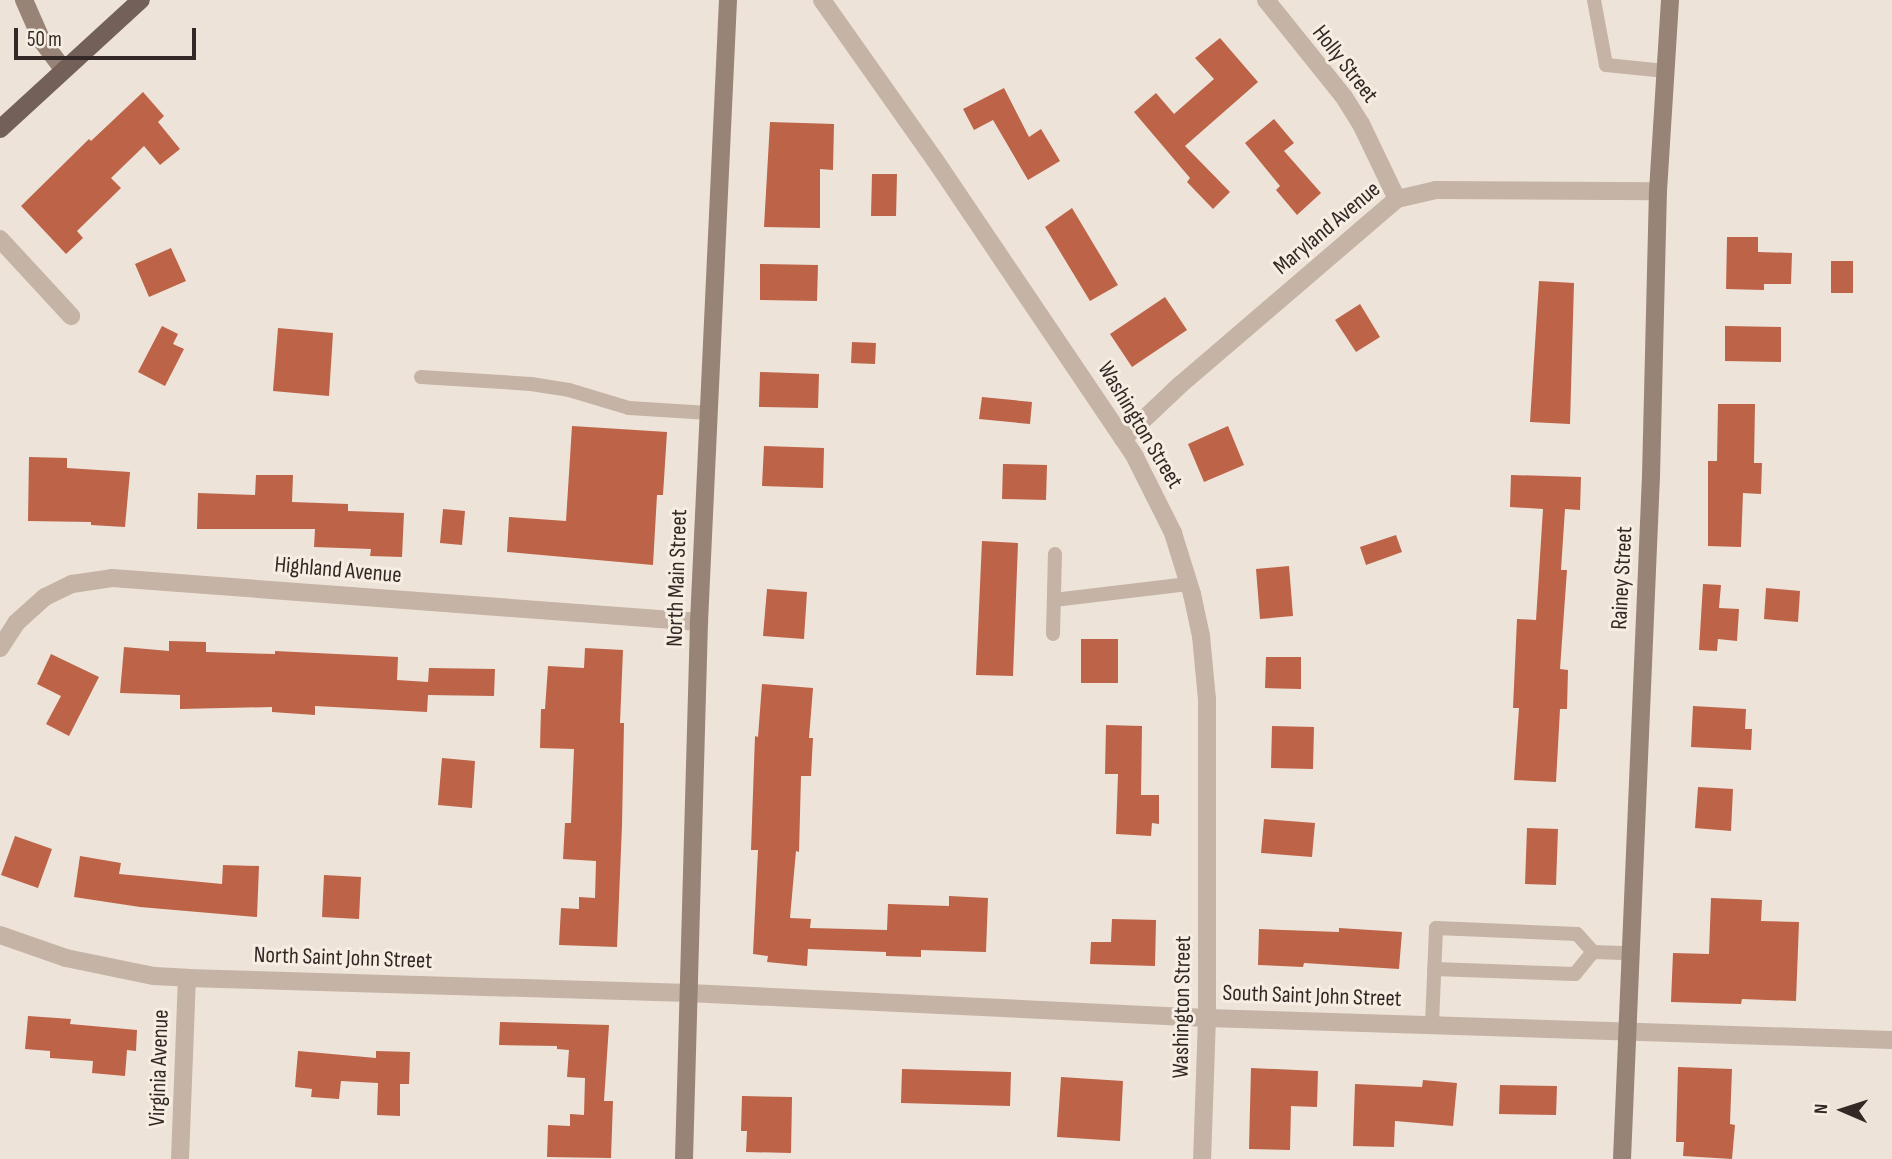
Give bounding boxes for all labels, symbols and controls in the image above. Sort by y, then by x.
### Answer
scale bar [18,14,200,58]
street label: Holly Street [1306,20,1384,108]
text: 50 m [27,27,62,52]
street label: Maryland Avenue [1268,175,1386,281]
street label: Washington Street [1091,357,1189,493]
street label: North Main Street [661,509,693,647]
street label: Rainey Street [1606,526,1638,630]
street label: Highland Avenue [273,551,403,589]
street label: Washington Street [1167,935,1197,1079]
street label: North Saint John Street [253,941,433,975]
street label: South Saint John Street [1222,979,1402,1013]
street label: Virginia Avenue [143,1009,175,1127]
north arrow [1808,1075,1878,1145]
text: N [1810,1103,1833,1115]

